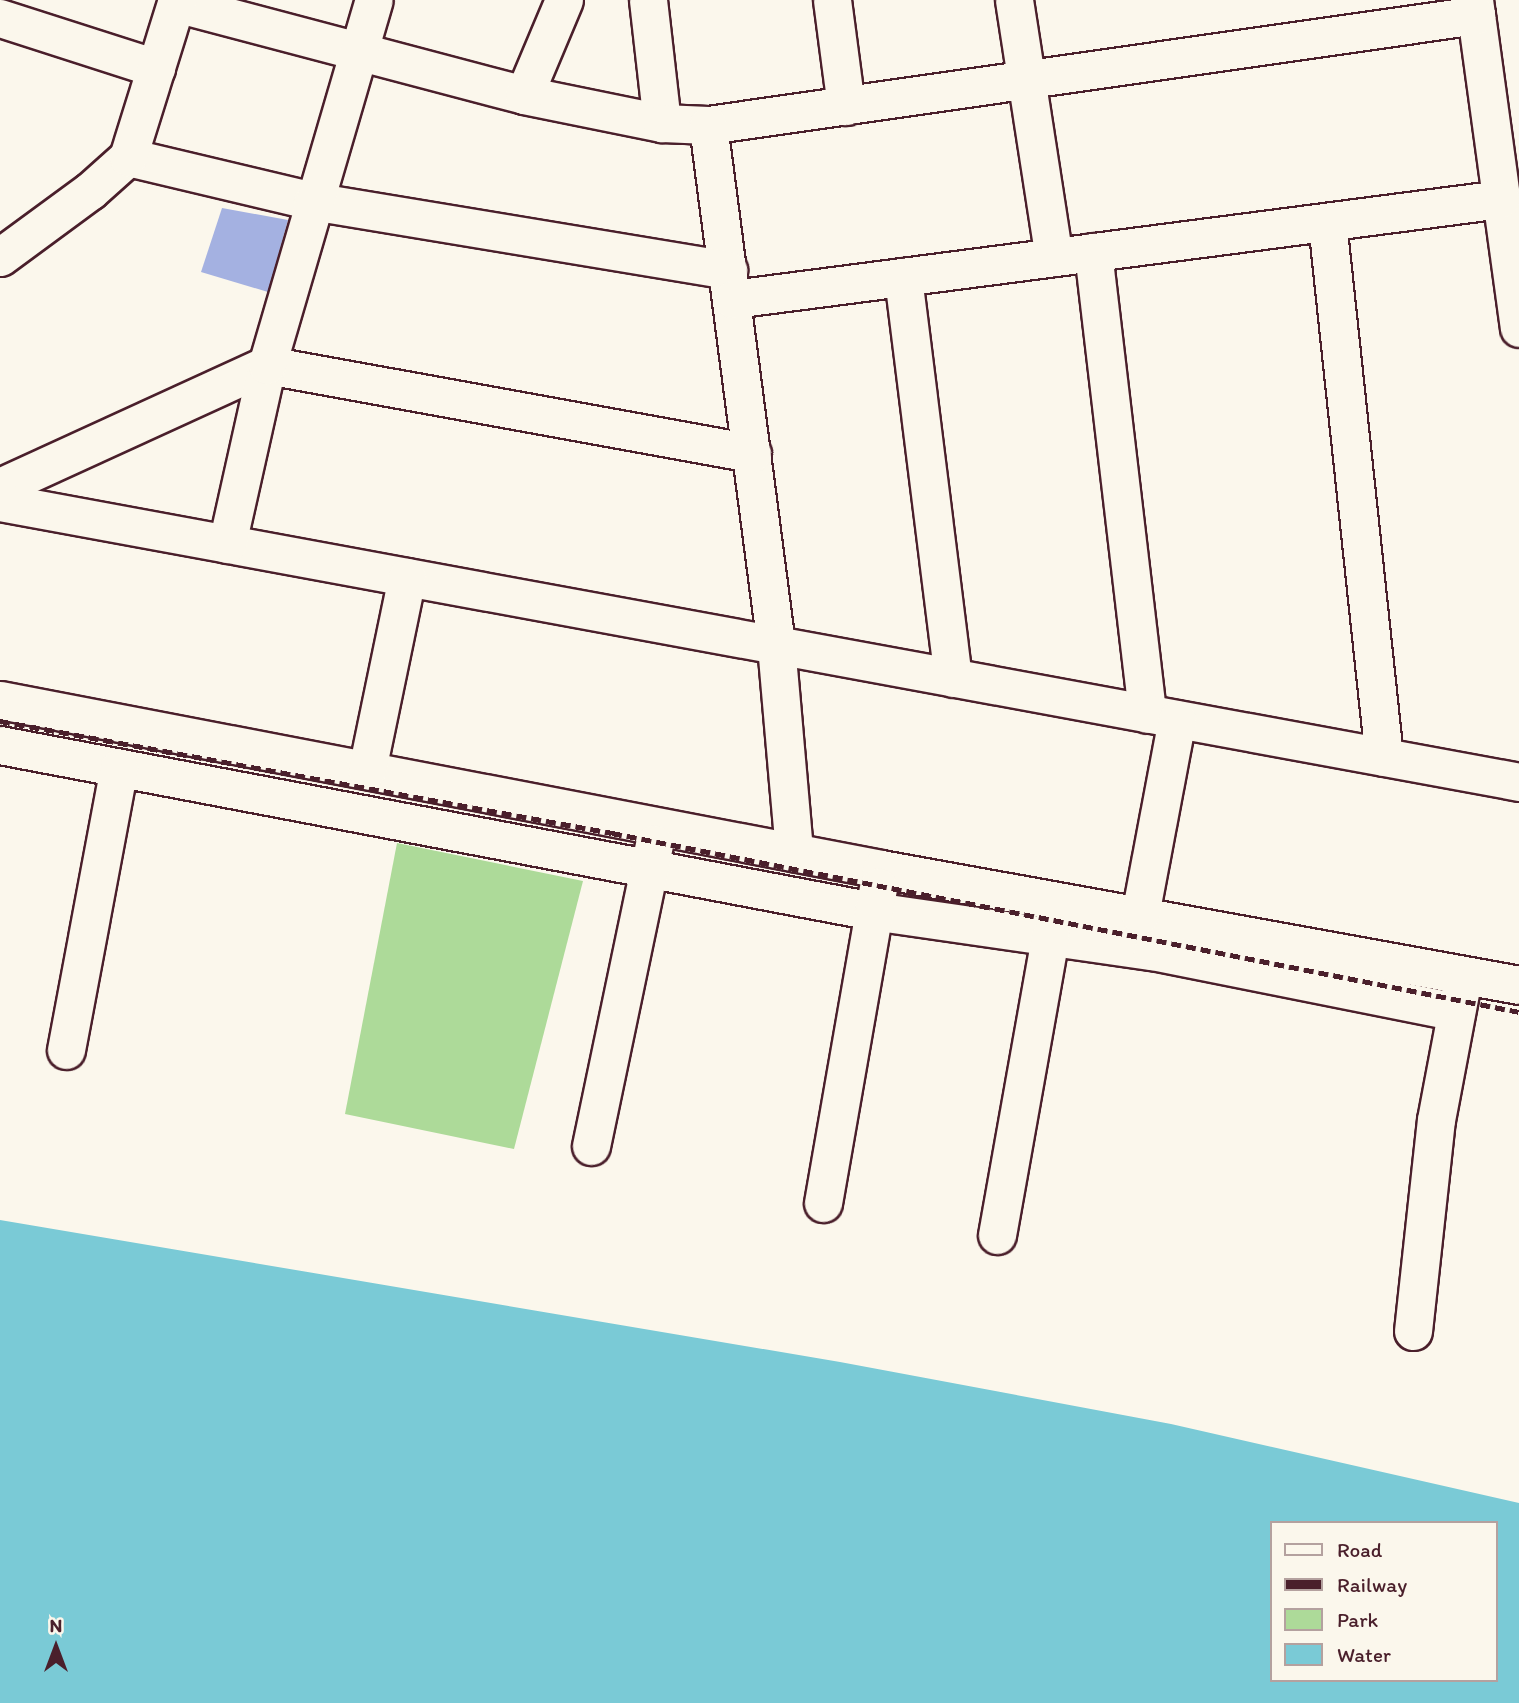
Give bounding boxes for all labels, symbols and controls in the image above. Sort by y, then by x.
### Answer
legend [1270,1521,1498,1682]
text: Road [1337,1537,1382,1562]
text: Railway [1337,1572,1407,1597]
text: Park [1337,1607,1378,1632]
north arrow [21,1612,91,1682]
text: N [50,1614,62,1637]
text: Water [1337,1642,1391,1667]

